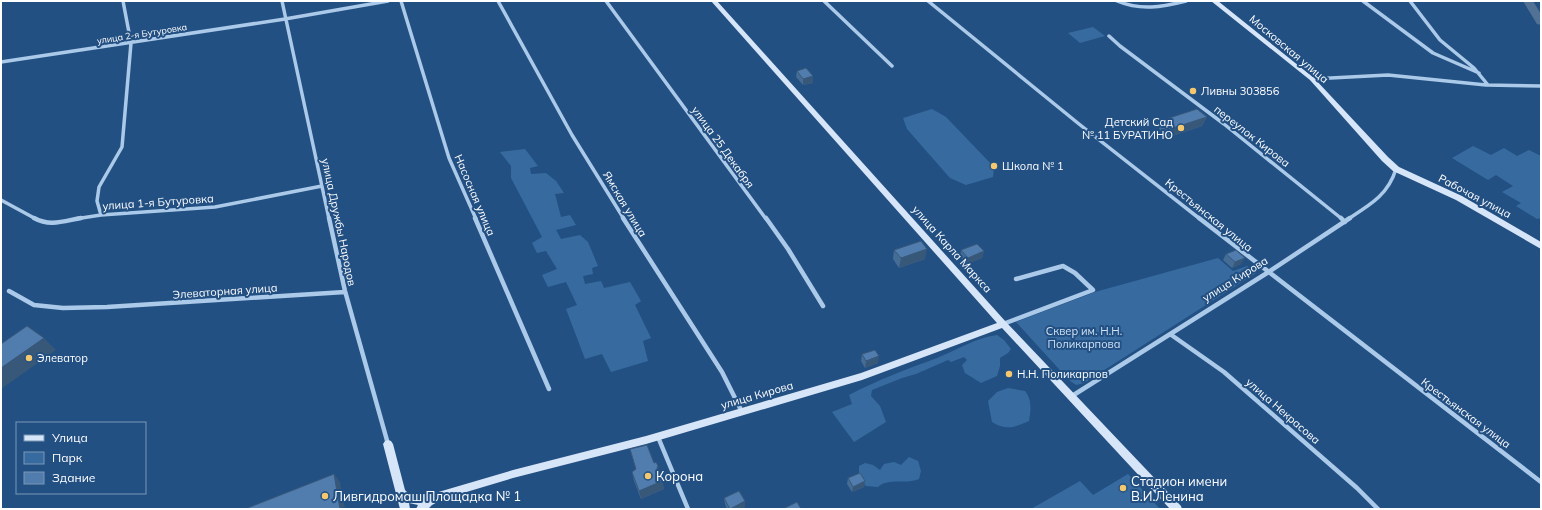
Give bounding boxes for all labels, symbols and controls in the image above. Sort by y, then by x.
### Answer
street label: Московская улица [1247,12,1331,86]
street label: улица 2-я Бутуровка [96,21,188,47]
place label: Ливны 303856 [1201,84,1280,98]
marker: Ливны 303856 [1188,86,1198,96]
street label: переулок Кирова [1211,102,1293,170]
street label: улица 25 Декабря [689,103,757,191]
place label: Детский Сад № 11 БУРАТИНО [1082,115,1173,142]
marker: Детский Сад № 11 БУРАТИНО [1176,123,1186,133]
street label: Насосная улица [452,152,498,238]
street label: улица Дружбы Народов [319,157,359,287]
place label: Школа № 1 [1002,159,1064,173]
marker: Школа № 1 [989,161,999,171]
street label: Ямская улица [600,169,650,239]
street label: Рабочая улица [1436,171,1514,221]
street label: Крестьянская улица [1162,175,1256,255]
street label: улица 1-я Бутуровка [102,191,214,213]
street label: улица Карла Маркса [909,202,995,296]
street label: улица Кирова [1200,253,1270,305]
street label: Элеваторная улица [172,280,278,302]
park label: Сквер им. Н.Н. Поликарпова [1046,324,1122,351]
place label: Элеватор [37,351,88,365]
marker: Элеватор [24,353,34,363]
place label: Н.Н. Поликарпов [1017,367,1108,381]
marker: Н.Н. Поликарпов [1004,369,1014,379]
street label: улица Некрасова [1243,375,1323,447]
street label: Крестьянская улица [1418,375,1514,451]
street label: улица Кирова [719,378,795,412]
legend [16,422,146,494]
text: Улица [51,430,88,445]
text: Парк [52,450,83,465]
place label: Корона [656,468,703,484]
text: Здание [52,470,96,485]
marker: Корона [643,471,653,481]
place label: Стадион имени В.И.Ленина [1131,473,1227,504]
marker: Стадион имени В.И.Ленина [1118,483,1128,493]
place label: Ливгидромаш Площадка № 1 [333,488,521,504]
marker: Ливгидромаш Площадка № 1 [320,491,330,501]

